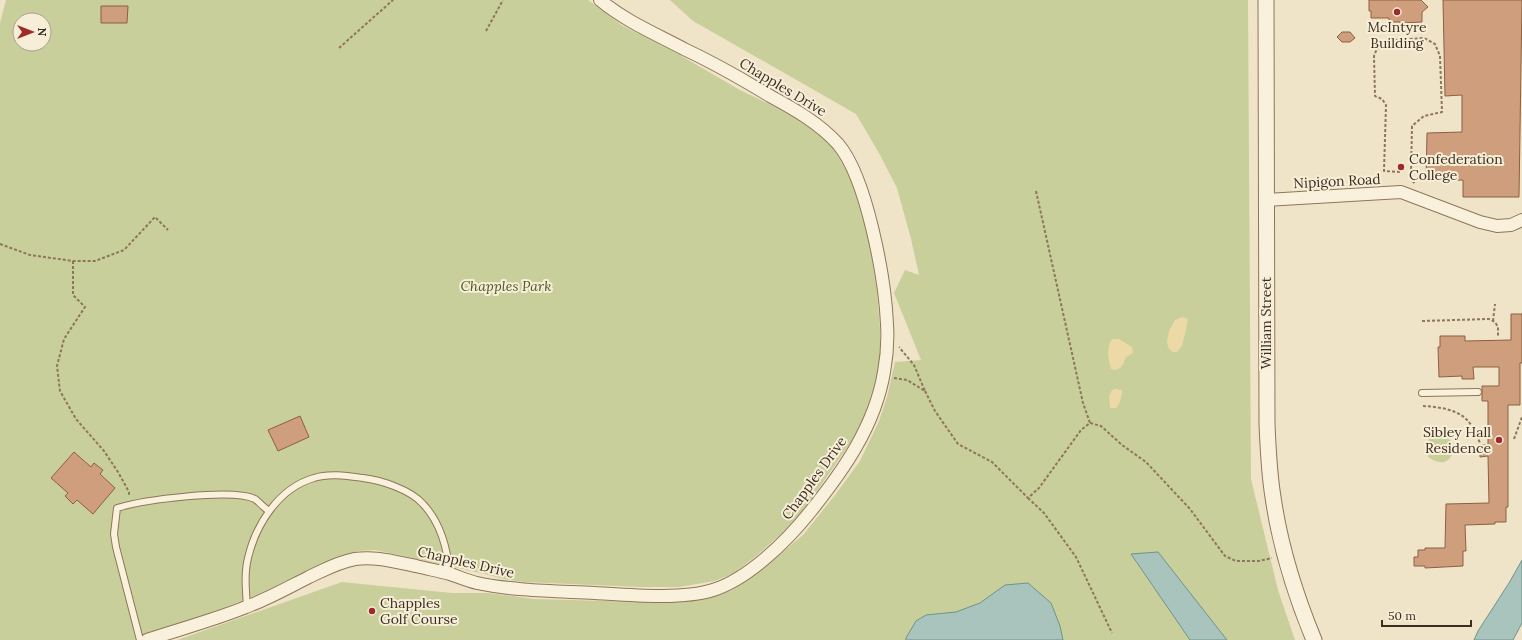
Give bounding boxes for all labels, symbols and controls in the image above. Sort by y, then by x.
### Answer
marker: McIntyre Building [1392,7,1402,17]
north arrow [12,12,52,52]
place label: McIntyre Building [1367,18,1427,52]
text: N [35,28,49,37]
street label: Chapples Drive [736,54,830,120]
place label: Confederation College [1409,150,1503,184]
marker: Confederation College [1396,162,1406,172]
street label: Nipigon Road [1293,170,1381,192]
street label: William Street [1257,276,1275,369]
park label: Chapples Park [461,277,551,295]
place label: Sibley Hall Residence [1423,423,1491,457]
street label: Chapples Drive [778,432,851,523]
marker: Sibley Hall Residence [1494,435,1504,445]
street label: Chapples Drive [416,542,517,582]
place label: Chapples Golf Course [380,594,458,628]
scale bar [1382,602,1471,628]
marker: Chapples Golf Course [367,606,377,616]
text: 50 m [1388,608,1416,623]

